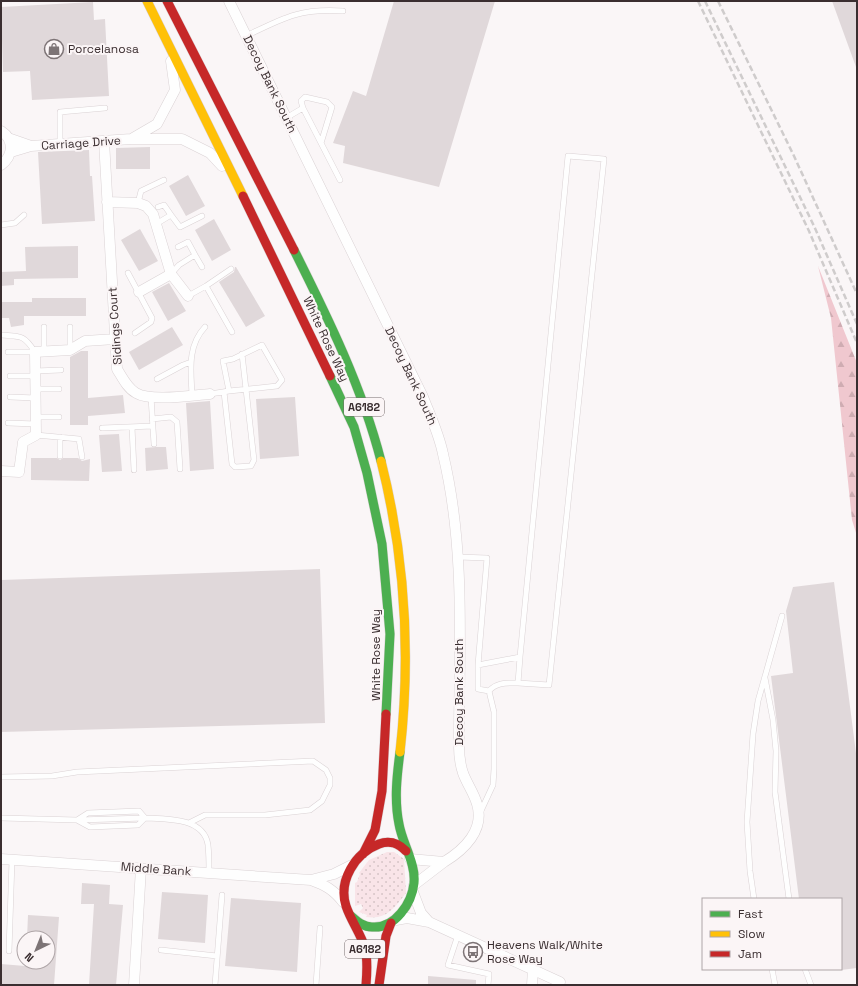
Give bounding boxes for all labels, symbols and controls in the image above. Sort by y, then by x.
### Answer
street label: Decoy Bank South [239,32,301,136]
shop icon: Porcelanosa [43,38,65,60]
place label: Porcelanosa [68,41,139,57]
street label: Carriage Drive [41,132,121,154]
street label: Sidings Court [104,287,126,365]
street label: White Rose Way [299,294,353,384]
street label: Decoy Bank South [381,324,441,428]
road number: A6182 [344,398,384,416]
street label: White Rose Way [368,609,384,701]
street label: Decoy Bank South [451,639,467,745]
street label: Middle Bank [120,859,192,879]
legend [702,898,842,970]
text: Fast [738,906,763,922]
text: Slow [738,926,765,942]
north arrow [16,930,56,970]
place label: Heavens Walk/White Rose Way [487,937,603,967]
road number: A6182 [345,940,385,958]
bus stop icon: Heavens Walk/White Rose Way [462,941,484,963]
text: Jam [738,946,762,962]
text: N [22,950,37,965]

